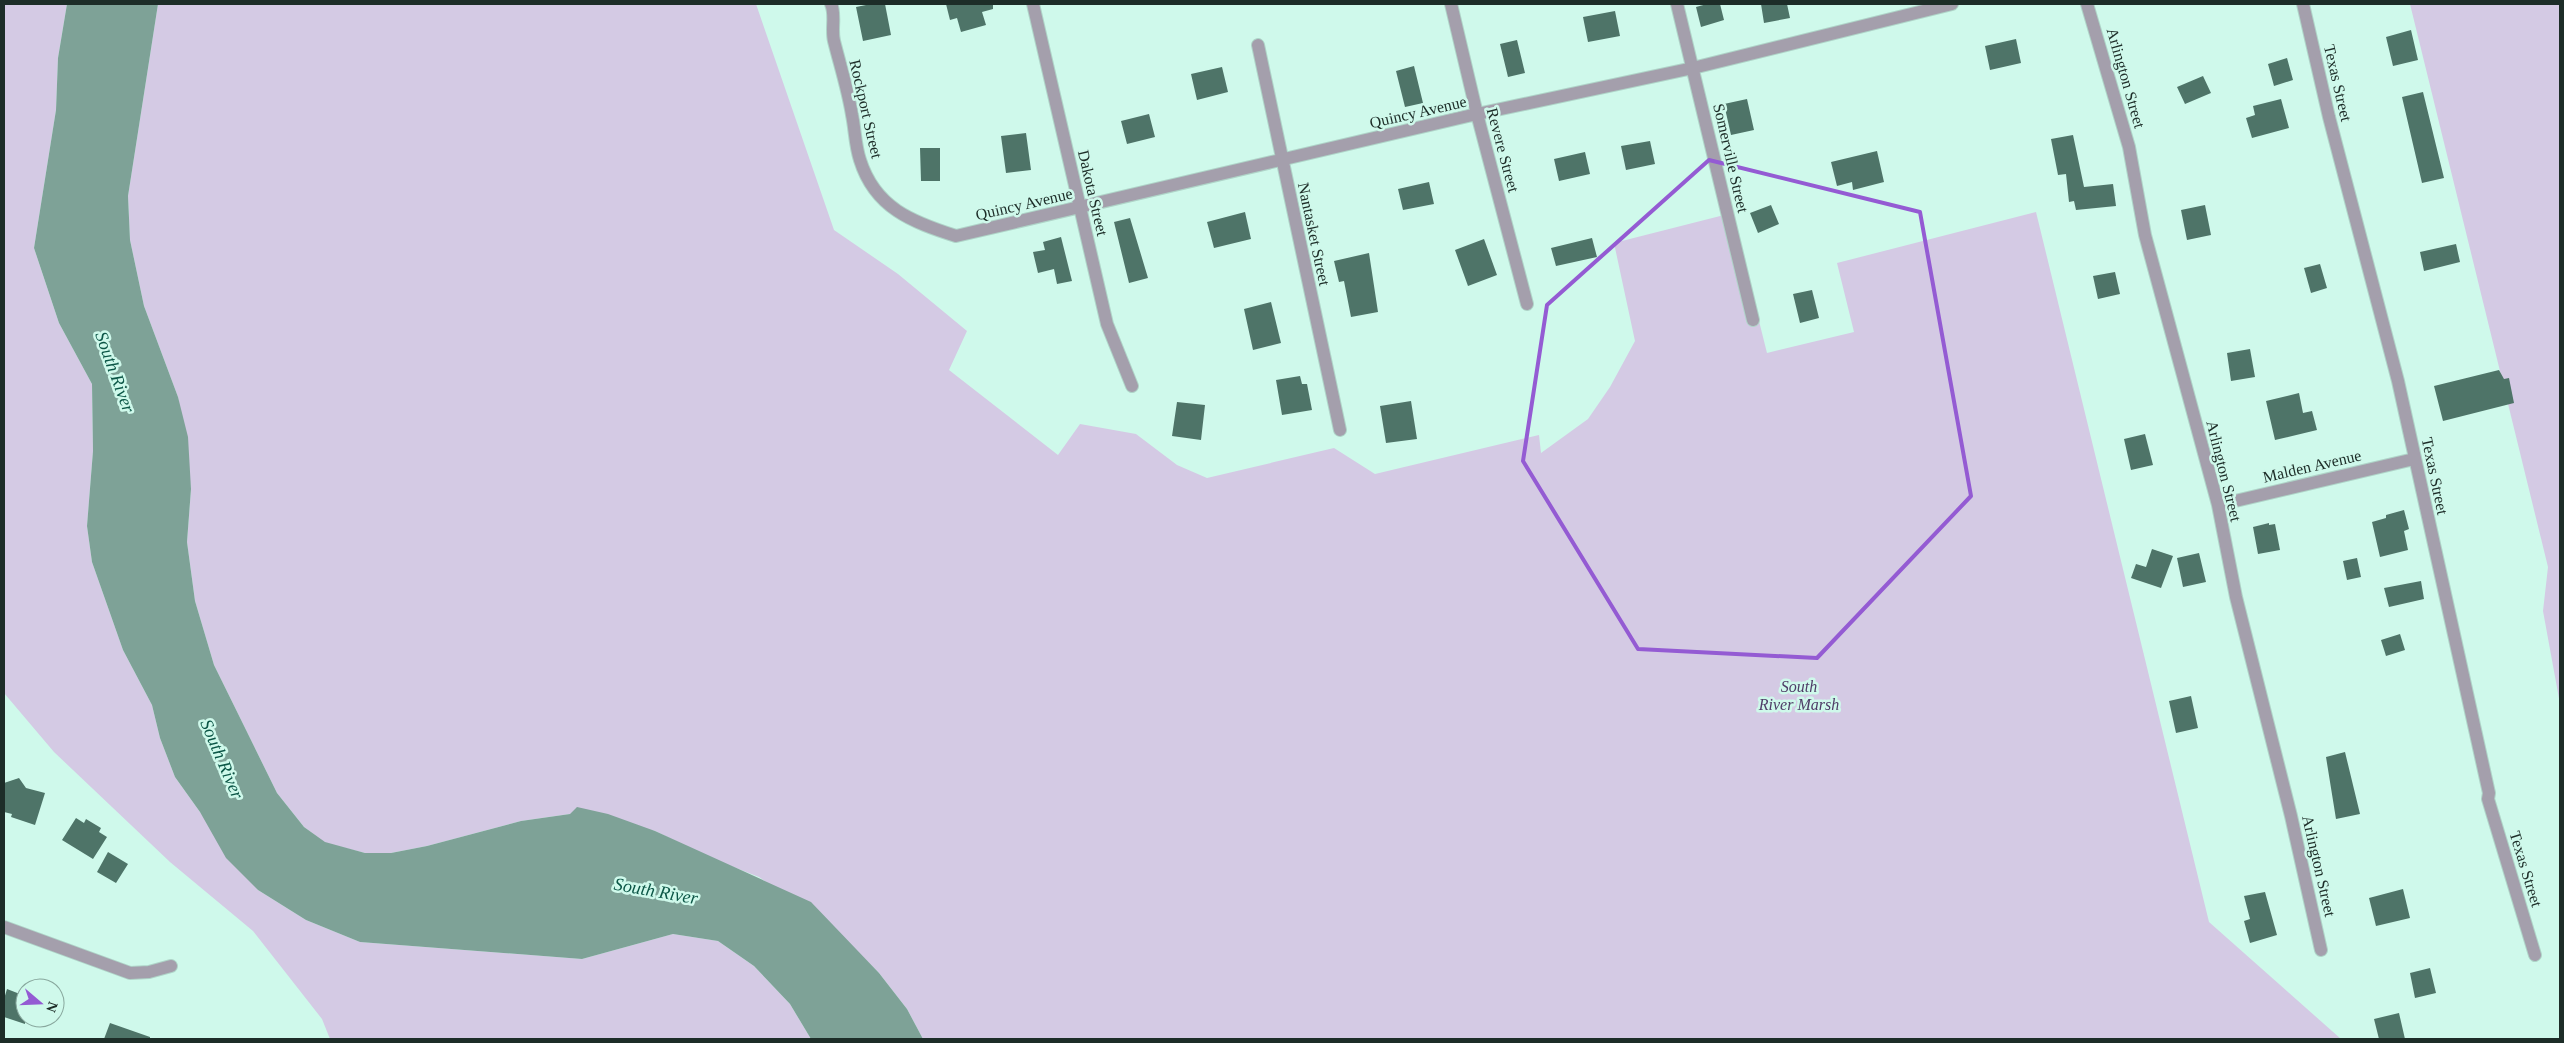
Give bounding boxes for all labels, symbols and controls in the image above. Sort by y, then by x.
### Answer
street label: Arlington Street [2103,26,2149,131]
street label: Texas Street [2321,43,2355,124]
street label: Rockport Street [845,58,886,161]
street label: Quincy Avenue [1368,93,1468,132]
street label: Somerville Street [1710,102,1752,215]
street label: Revere Street [1484,106,1523,195]
street label: Dakota Street [1075,148,1111,238]
street label: Nantasket Street [1295,181,1333,288]
street label: Quincy Avenue [974,185,1074,224]
water label: South River [91,329,139,416]
street label: Arlington Street [2202,419,2245,524]
street label: Texas Street [2419,436,2452,517]
street label: Malden Avenue [2261,446,2363,486]
park label: South River Marsh [1758,678,1839,713]
water label: South River [196,716,248,803]
street label: Arlington Street [2298,814,2339,919]
street label: Texas Street [2506,829,2546,910]
water label: South River [613,874,700,908]
north arrow [15,978,65,1028]
text: N [43,1000,61,1014]

